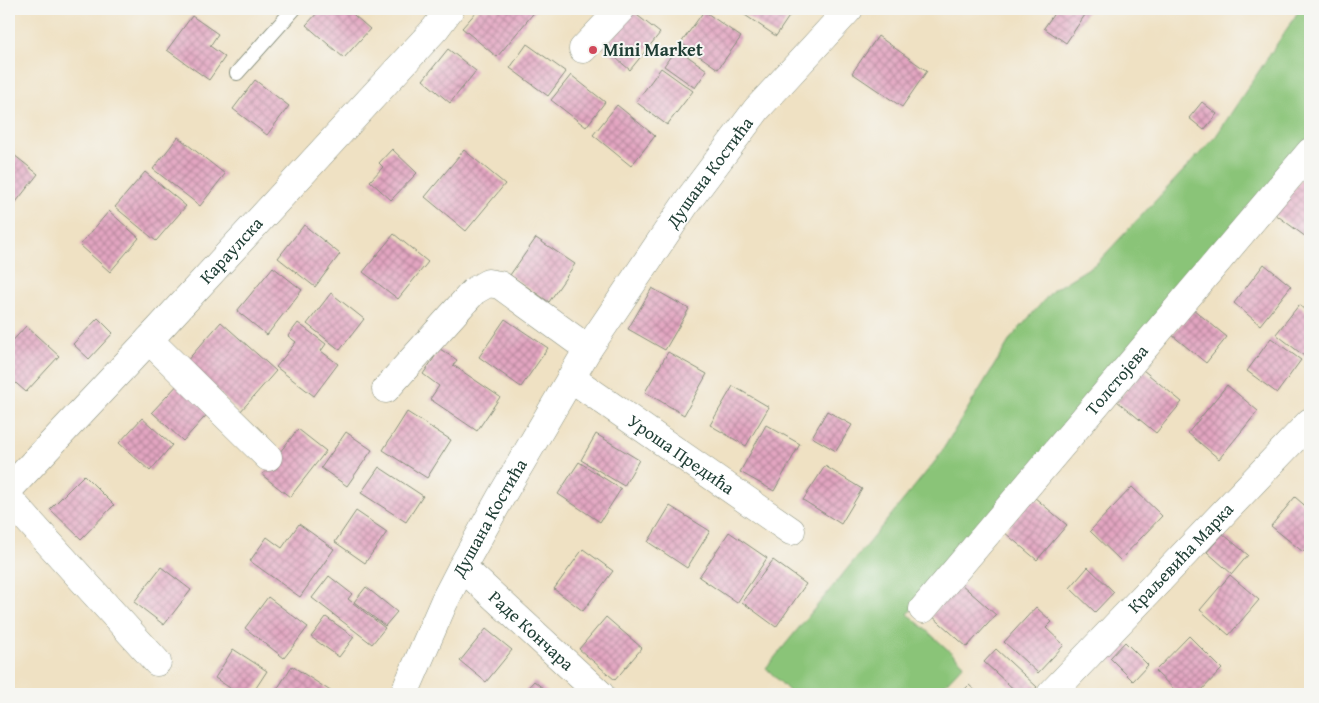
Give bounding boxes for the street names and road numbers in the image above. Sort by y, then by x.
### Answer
street label: Душана Костића [659,111,760,234]
street label: Караулска [193,210,269,290]
street label: Толстојева [1078,338,1155,421]
street label: Уроша Предића [622,407,741,501]
street label: Душана Костића [445,453,534,583]
street label: Краљевића Марка [1121,496,1240,619]
street label: Раде Кончара [483,584,581,677]

